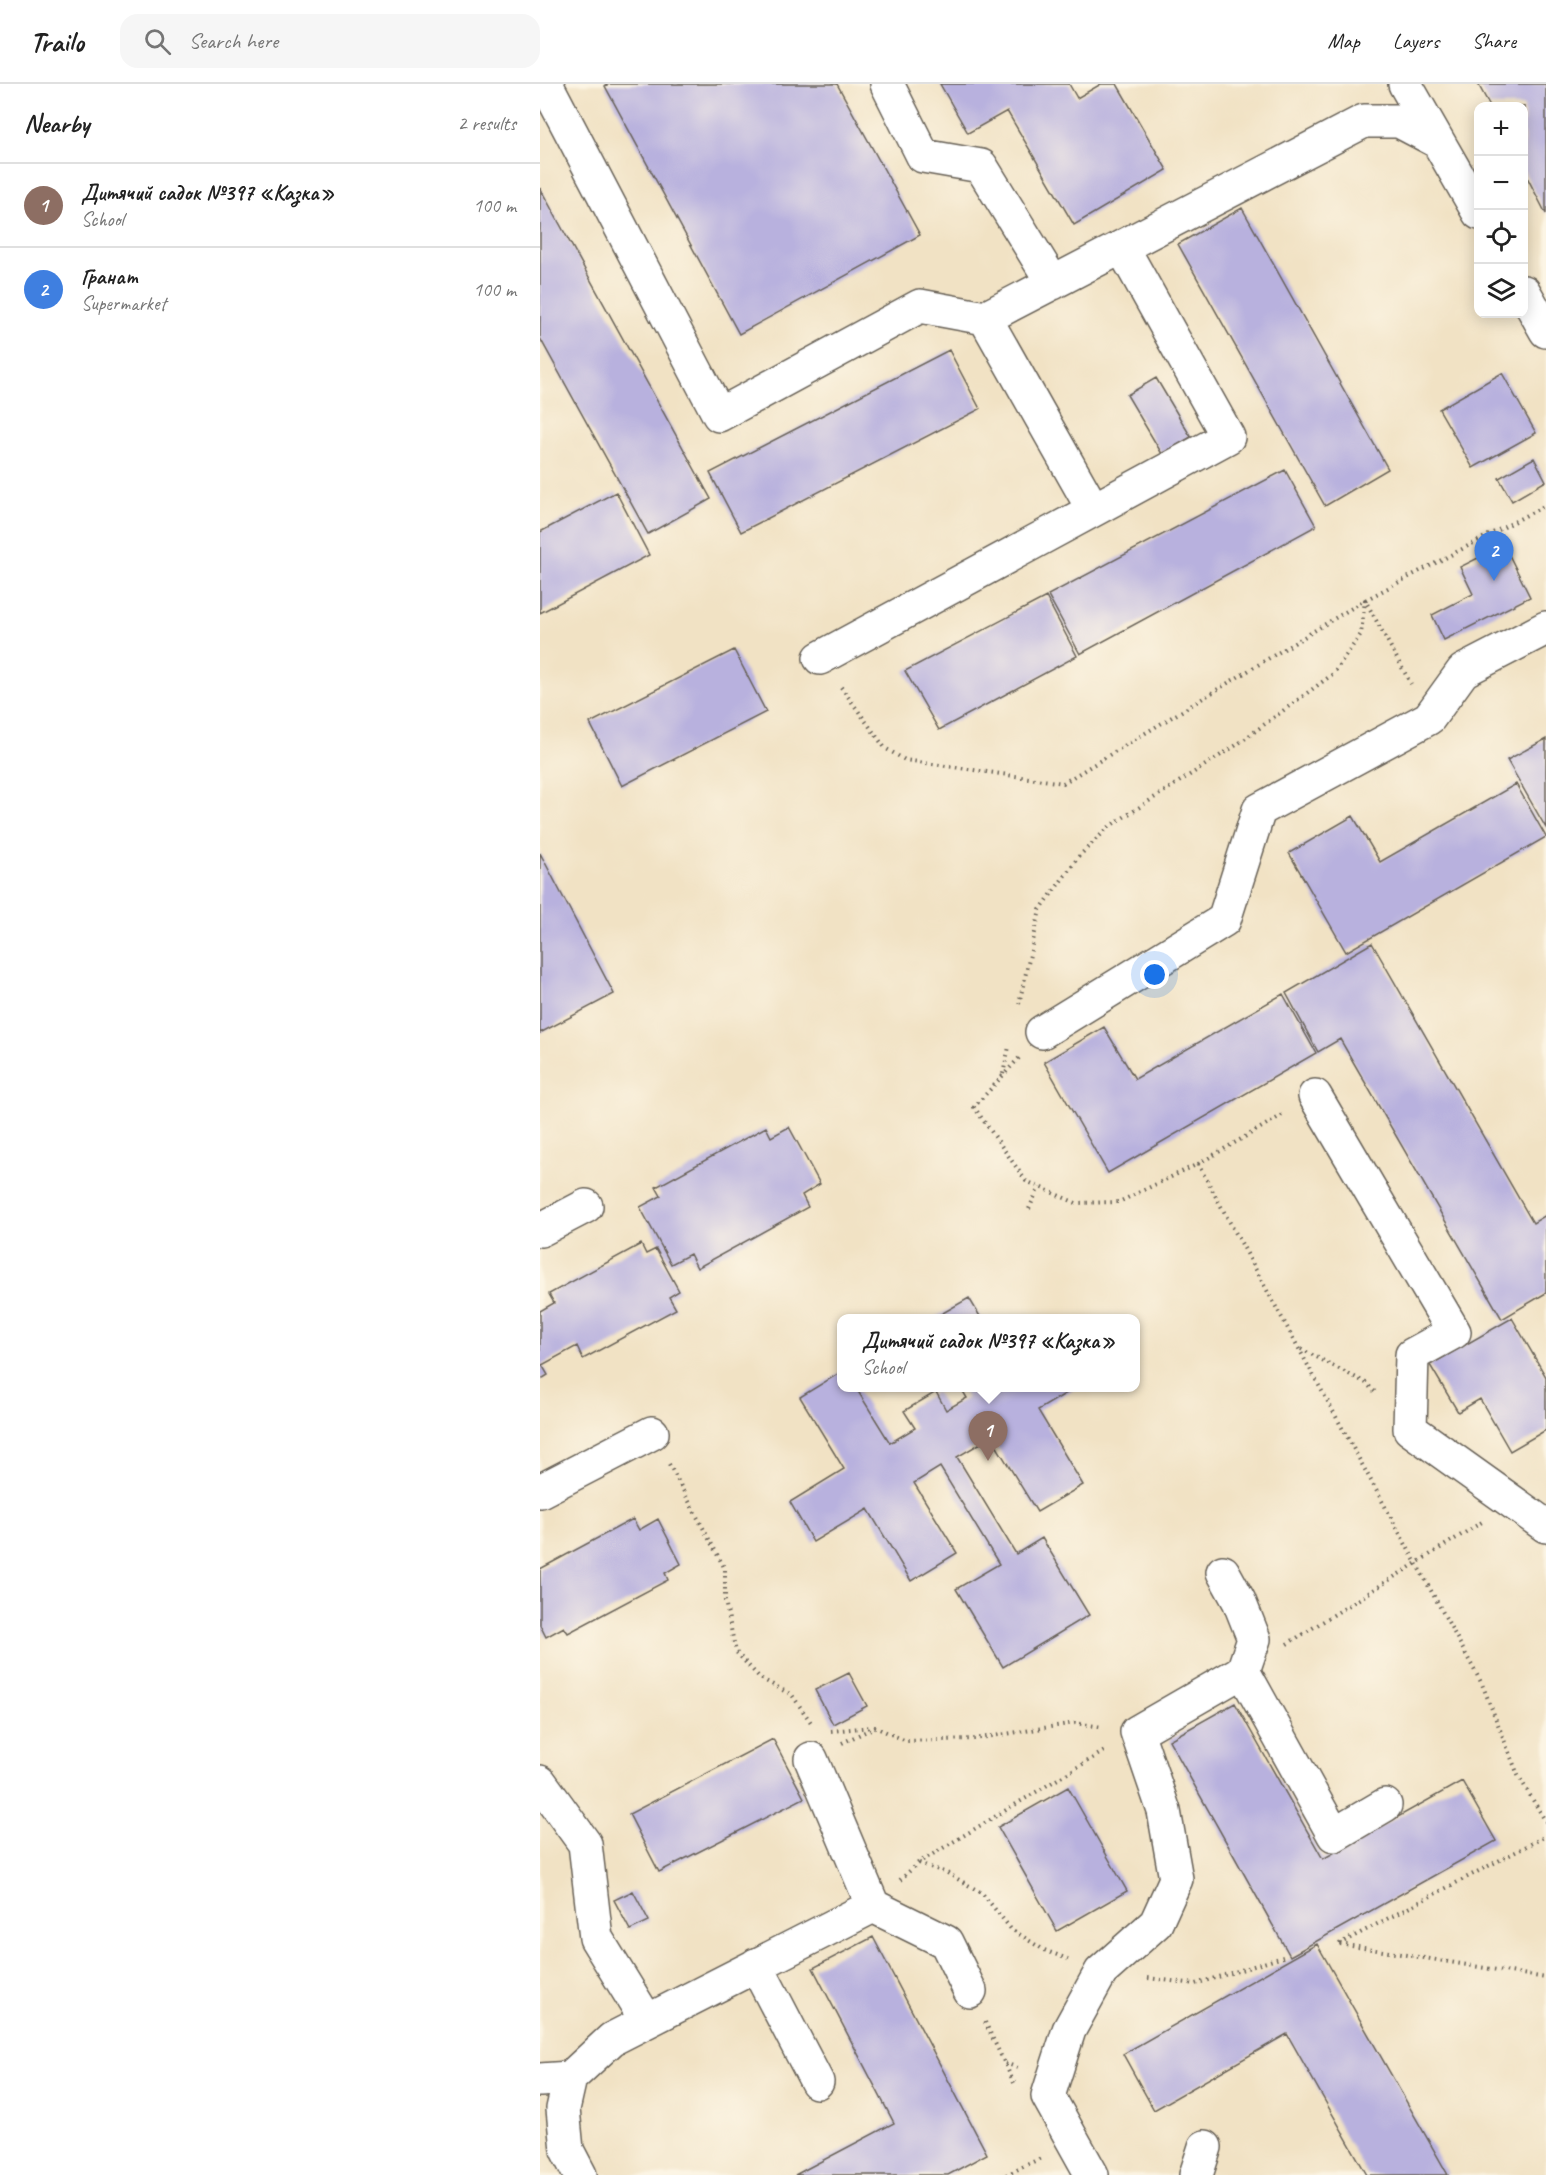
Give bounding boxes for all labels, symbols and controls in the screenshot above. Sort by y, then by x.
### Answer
search box [120,14,540,68]
text: Trailo [30,24,84,59]
icon: search [141,25,174,58]
text: Search here [189,27,278,55]
text: Map [1327,28,1360,54]
text: Layers [1393,28,1439,54]
text: Share [1472,28,1516,54]
map controls [1474,102,1528,318]
button: + [1474,102,1528,156]
text: Nearby [24,107,89,140]
text: 2 results [457,111,516,136]
button: − [1474,156,1528,210]
text: Дитячий садок №397 «Казка» [81,179,334,207]
text: 1 [39,193,48,218]
text: 100 m [473,193,516,218]
text: School [81,207,124,232]
button: locate [1474,210,1528,264]
text: Гранат [81,263,138,291]
button: layers [1474,264,1528,318]
text: 2 [39,277,48,302]
text: 100 m [473,277,516,302]
text: Supermarket [81,291,166,316]
pin: 2 [1474,532,1514,581]
your location [1140,960,1169,989]
popup [837,1314,1140,1392]
text: Дитячий садок №397 «Казка» [862,1327,1115,1355]
text: School [862,1355,905,1380]
pin: 1 [968,1412,1008,1461]

